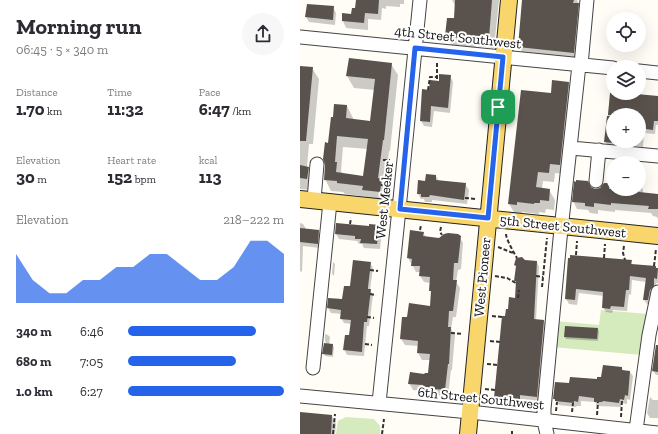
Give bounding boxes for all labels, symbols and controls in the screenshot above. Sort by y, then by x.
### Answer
map controls [606,12,646,196]
button: locate [606,12,646,52]
text: Morning run [16,13,142,40]
button: share [242,13,284,55]
street label: 4th Street Southwest [394,22,523,53]
text: 06:45 · 5 × 340 m [16,42,108,57]
button: layers [606,60,646,100]
text: Distance [16,86,58,99]
text: Time [107,86,132,99]
text: Pace [199,86,220,99]
pin [481,90,515,124]
icon: arrive [487,96,509,118]
text: 1.70 [16,99,45,119]
text: 11:32 [107,99,143,119]
text: 6:47 [199,99,230,119]
text: km [45,105,62,118]
text: /km [230,105,251,118]
button: + [606,108,646,148]
text: Elevation [16,154,60,167]
text: Heart rate [107,154,156,167]
text: kcal [199,154,218,167]
button: − [606,156,646,196]
street label: West Meeker [372,160,397,240]
text: 30 [16,167,35,187]
text: 152 [107,167,132,187]
text: 113 [199,167,221,187]
text: m [35,173,47,186]
text: bpm [132,173,156,186]
street label: 5th Street Southwest [499,211,628,242]
text: Elevation [16,212,68,227]
text: 218–222 m [223,212,284,227]
street label: West Pioneer [471,236,494,317]
text: 340 m [16,324,52,339]
text: 6:46 [80,324,104,339]
text: 680 m [16,354,51,369]
text: 7:05 [80,354,103,369]
street label: 6th Street Southwest [417,383,546,414]
text: 1.0 km [16,384,53,399]
text: 6:27 [80,384,103,399]

